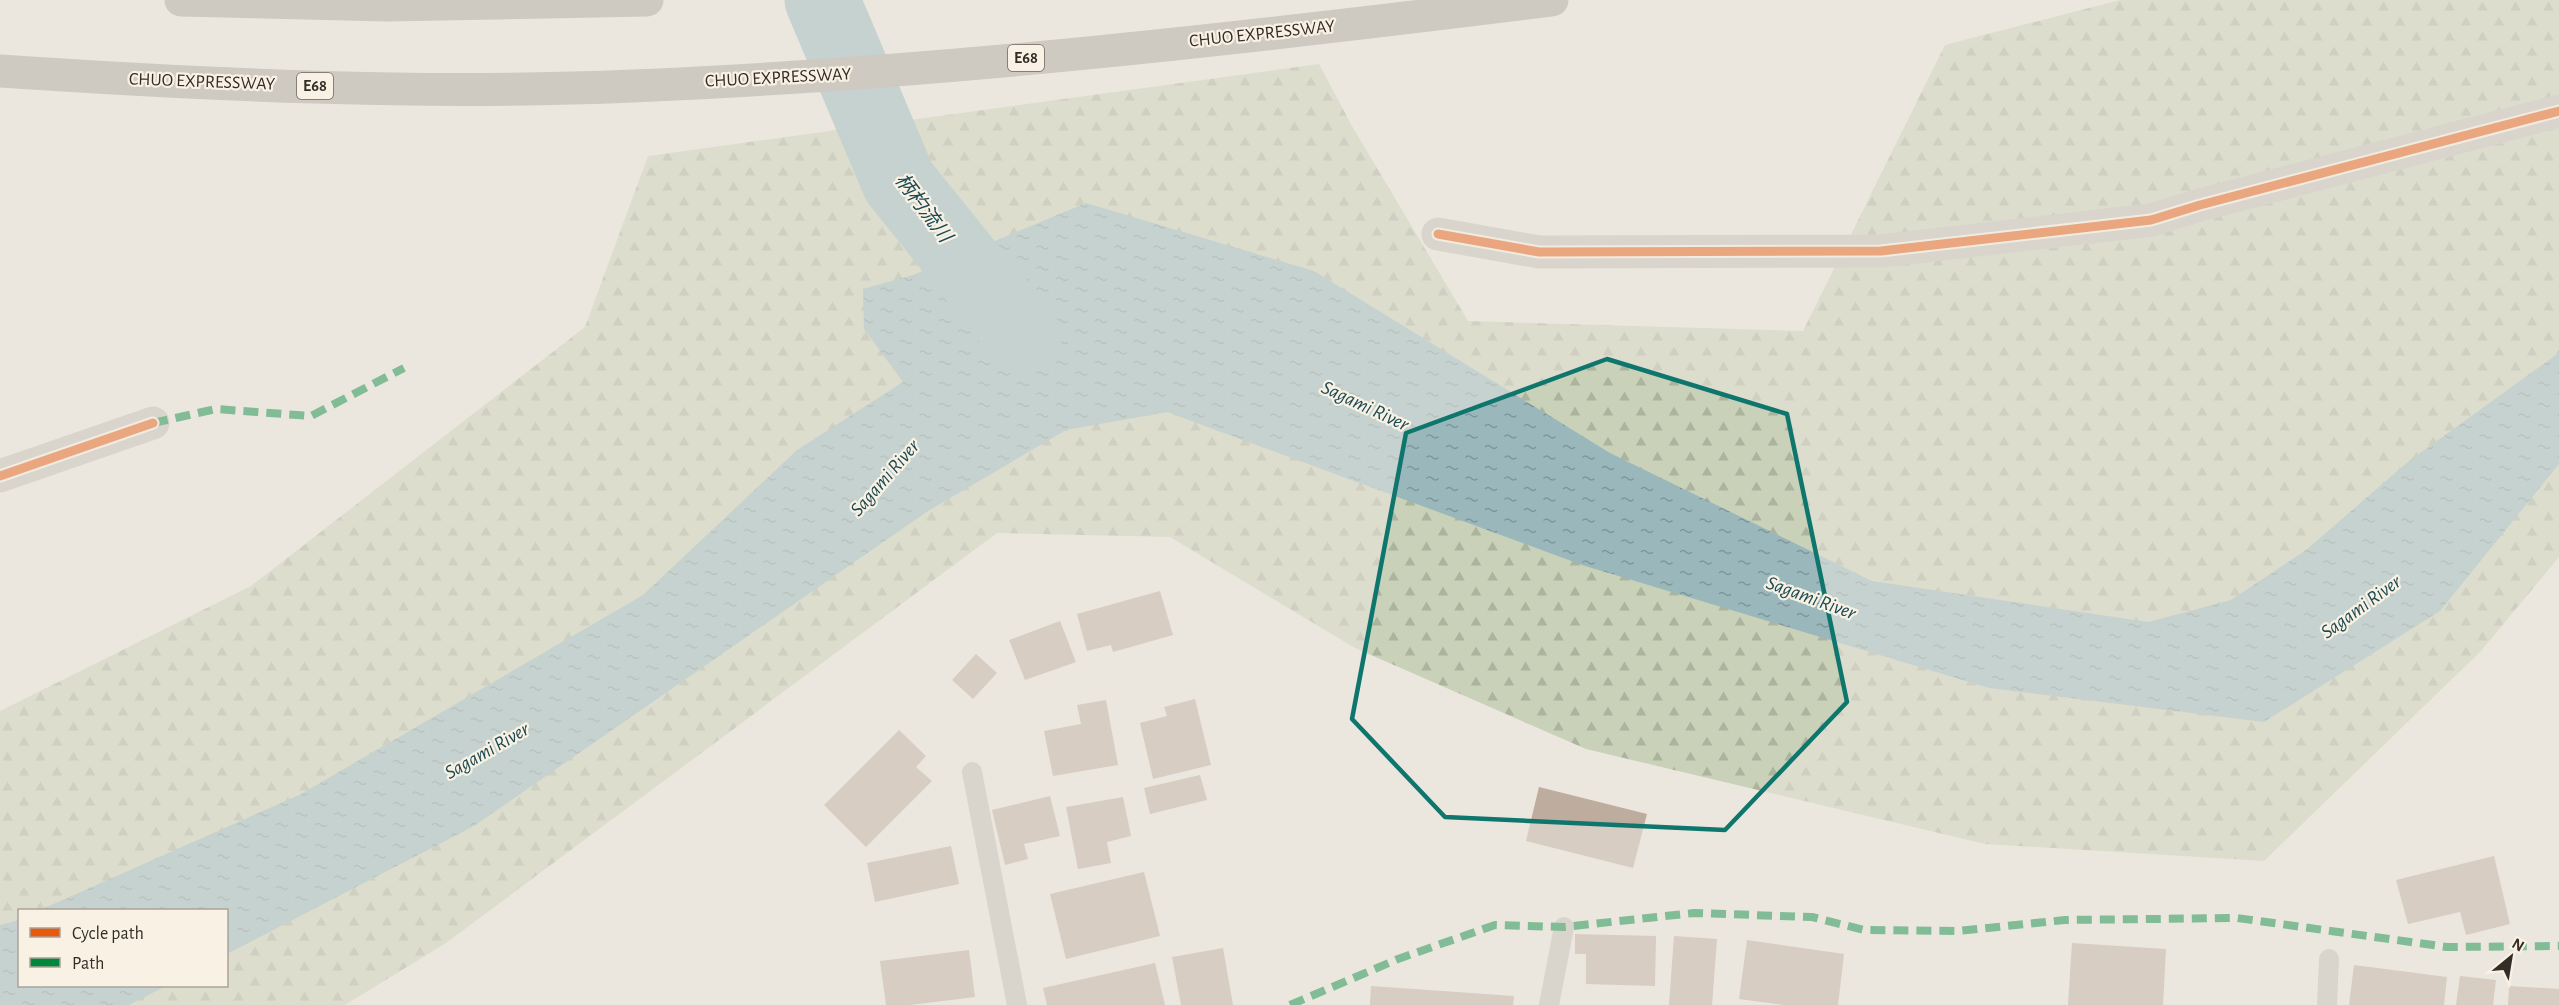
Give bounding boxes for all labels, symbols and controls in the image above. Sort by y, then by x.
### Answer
street label: CHUO EXPRESSWAY [1188,17,1336,51]
road number: E68 [1008,45,1044,71]
street label: CHUO EXPRESSWAY [704,65,852,91]
street label: CHUO EXPRESSWAY [129,70,276,94]
road number: E68 [297,73,333,99]
water label: 柄杓流川 [891,169,957,248]
water label: Sagami River [1318,377,1412,435]
water label: Sagami River [847,436,924,520]
water label: Sagami River [2317,571,2405,643]
water label: Sagami River [1764,573,1859,624]
water label: Sagami River [442,719,533,783]
legend [18,909,228,987]
text: Cycle path [72,925,144,943]
north arrow [2481,927,2541,987]
text: N [2509,935,2527,955]
text: Path [72,955,104,973]

